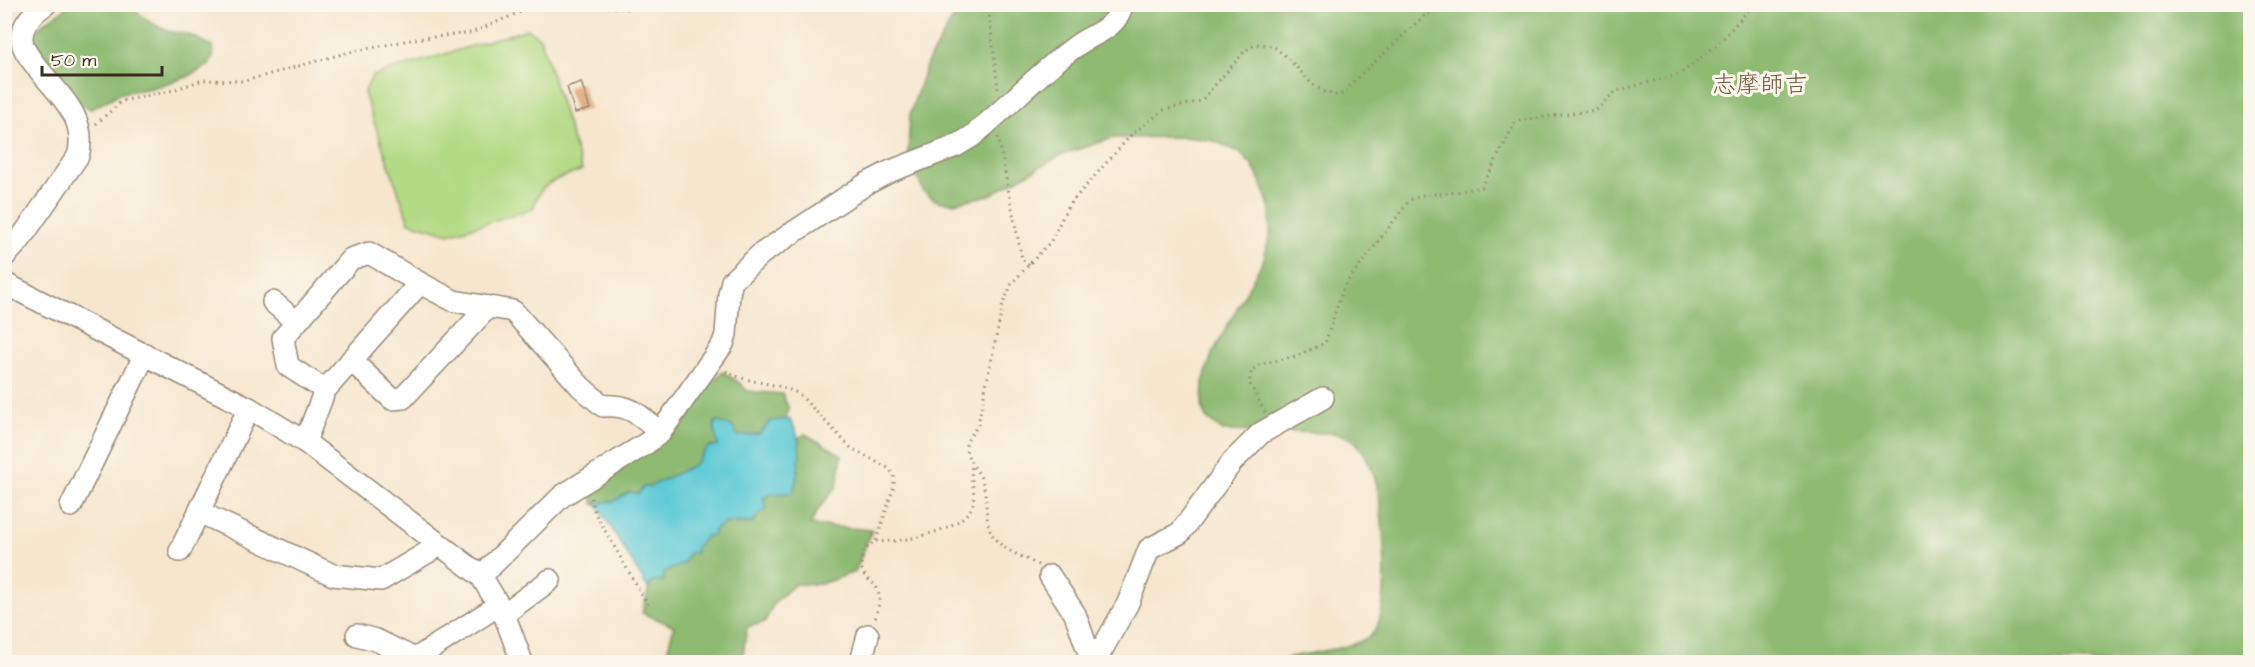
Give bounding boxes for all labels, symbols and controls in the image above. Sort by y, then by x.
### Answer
scale bar [42,39,162,77]
text: 50 m [51,48,96,73]
district label: 志摩師吉 [1712,68,1808,102]

